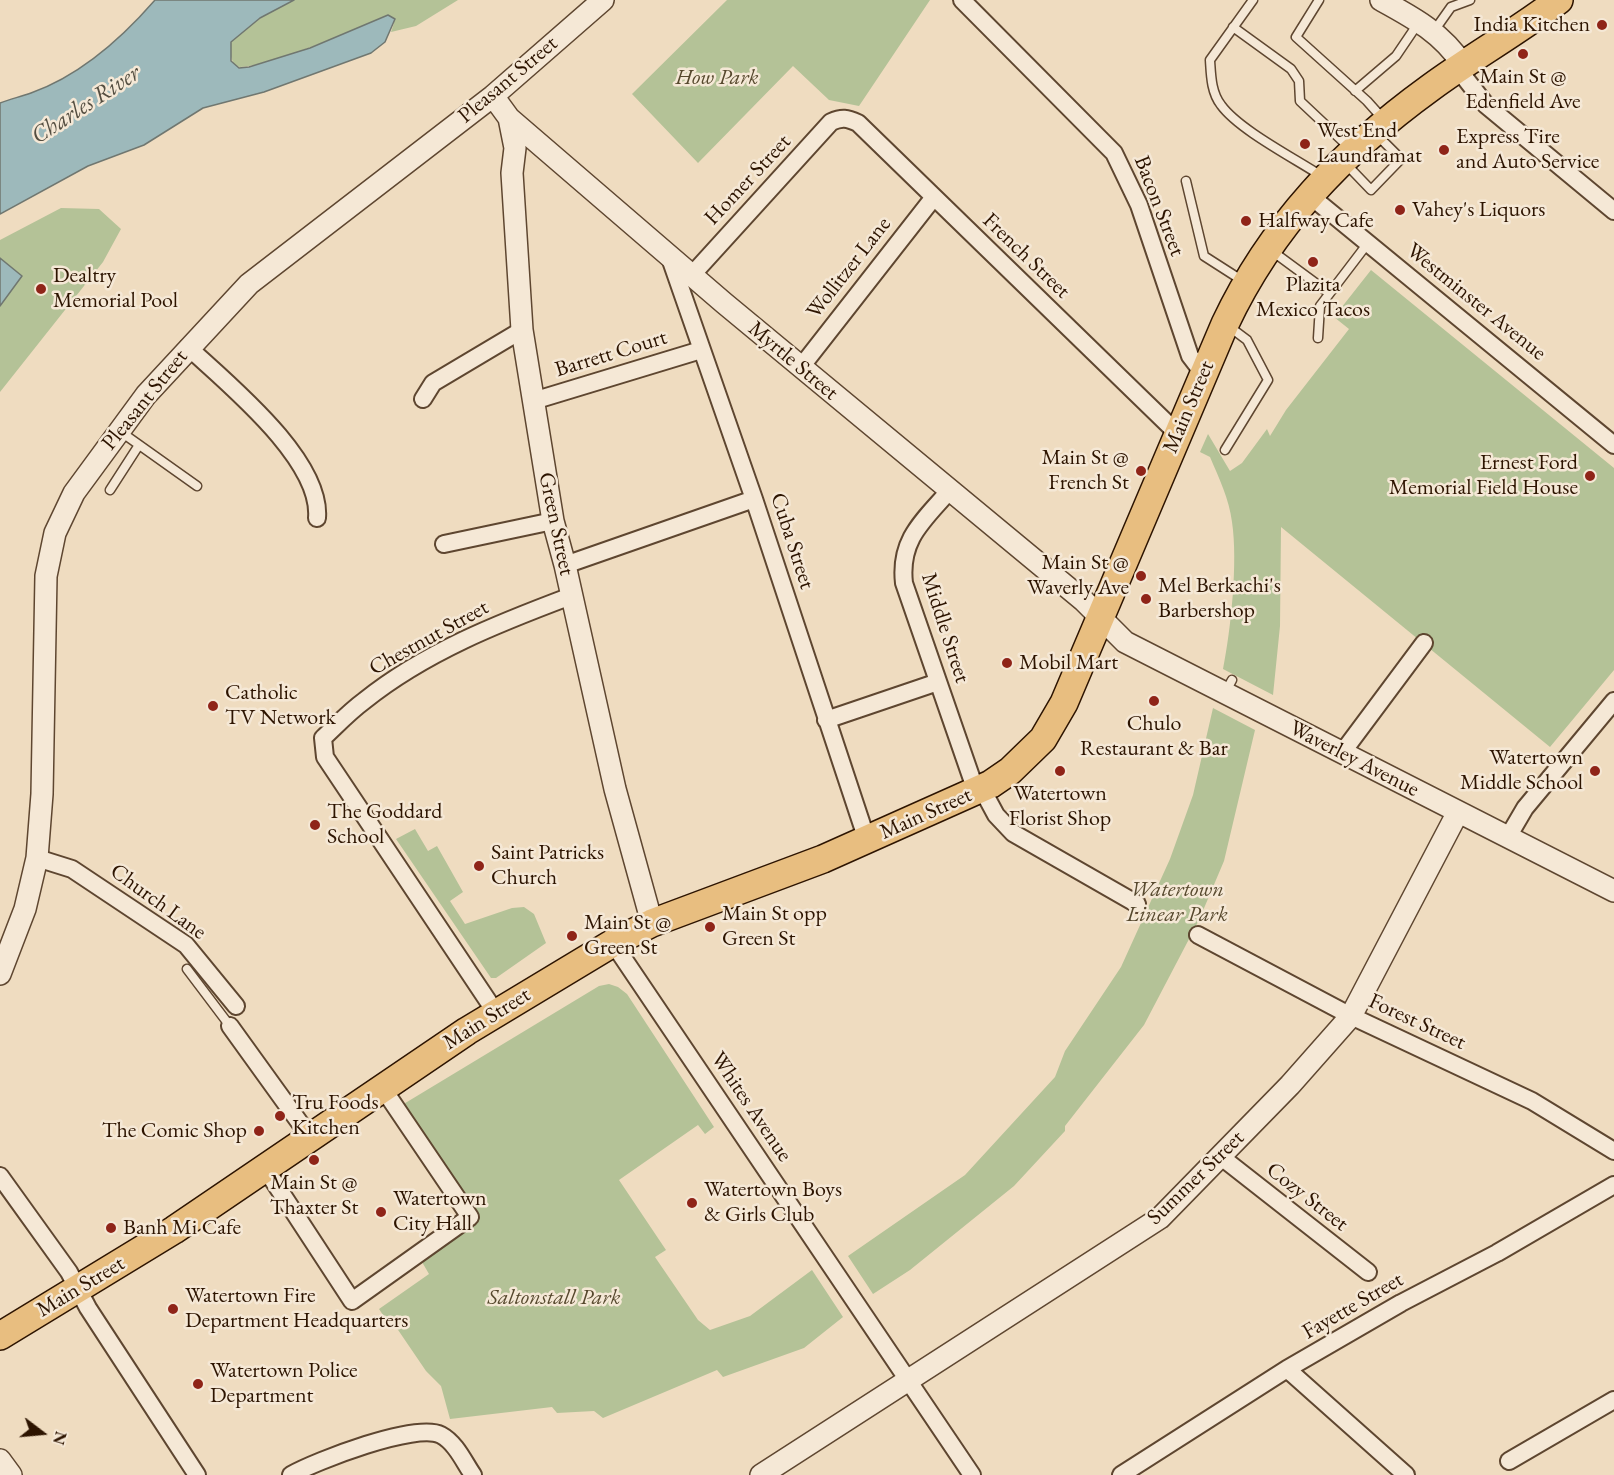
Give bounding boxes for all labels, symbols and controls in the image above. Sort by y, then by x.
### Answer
place label: India Kitchen [1473,12,1590,38]
marker: India Kitchen [1595,18,1609,32]
street label: Pleasant Street [453,31,563,129]
marker: Main St @ Edenfield Ave [1516,47,1530,61]
water label: Charles River [26,59,146,151]
place label: Main St @ Edenfield Ave [1465,64,1581,116]
park label: How Park [675,65,759,91]
place label: West End Laundramat [1317,118,1422,170]
place label: Express Tire and Auto Service [1456,124,1599,176]
street label: Homer Street [699,129,797,231]
marker: West End Laundramat [1298,137,1312,151]
marker: Express Tire and Auto Service [1437,143,1451,157]
street label: Bacon Street [1128,152,1190,260]
place label: Vahey's Liquors [1412,197,1545,223]
marker: Vahey's Liquors [1393,203,1407,217]
street label: French Street [977,208,1075,304]
place label: Halfway Cafe [1258,208,1374,234]
street label: Wollitzer Lane [801,212,897,324]
marker: Halfway Cafe [1239,214,1253,228]
street label: Westminster Avenue [1401,238,1551,366]
marker: Plazita Mexico Tacos [1306,255,1320,269]
place label: Dealtry Memorial Pool [53,263,178,314]
place label: Plazita Mexico Tacos [1256,272,1370,324]
marker: Dealtry Memorial Pool [34,282,48,296]
street label: Myrtle Street [743,316,843,406]
street label: Barrett Court [552,324,670,384]
street label: Pleasant Street [96,344,194,456]
street label: Main Street [1158,357,1220,457]
place label: Main St @ French St [1041,445,1129,496]
place label: Ernest Ford Memorial Field House [1389,450,1578,502]
marker: Main St @ French St [1134,464,1148,478]
marker: Ernest Ford Memorial Field House [1583,469,1597,483]
street label: Green Street [532,470,580,578]
street label: Cuba Street [764,490,820,592]
place label: Main St @ Waverly Ave [1027,550,1129,602]
marker: Main St @ Waverly Ave [1134,569,1148,583]
street label: Middle Street [915,570,975,686]
place label: Mel Berkachi's Barbershop [1158,573,1281,624]
marker: Mel Berkachi's Barbershop [1139,592,1153,606]
street label: Chestnut Street [365,594,493,682]
place label: Mobil Mart [1019,650,1118,676]
marker: Mobil Mart [1000,656,1014,670]
place label: Catholic TV Network [225,680,336,732]
marker: Chulo Restaurant & Bar [1147,694,1161,708]
marker: Catholic TV Network [206,699,220,713]
place label: Chulo Restaurant & Bar [1080,711,1228,762]
street label: Waverley Avenue [1285,715,1423,803]
place label: Watertown Middle School [1460,745,1583,796]
marker: Watertown Florist Shop [1053,764,1067,778]
marker: Watertown Middle School [1588,764,1602,778]
place label: Watertown Florist Shop [1009,781,1111,832]
street label: Main Street [876,782,976,846]
place label: The Goddard School [327,799,442,850]
marker: The Goddard School [308,818,322,832]
place label: Saint Patricks Church [491,840,604,891]
street label: Church Lane [105,858,211,946]
marker: Saint Patricks Church [472,859,486,873]
park label: Watertown Linear Park [1126,877,1228,928]
place label: Main St opp Green St [722,901,827,952]
place label: Main St @ Green St [584,910,672,962]
marker: Main St opp Green St [703,920,717,934]
marker: Main St @ Green St [565,929,579,943]
street label: Main Street [438,982,536,1056]
street label: Forest Street [1364,988,1470,1056]
street label: Whites Avenue [705,1047,797,1167]
place label: Tru Foods Kitchen [292,1090,379,1142]
marker: Tru Foods Kitchen [273,1109,287,1123]
place label: The Comic Shop [102,1118,247,1144]
marker: The Comic Shop [252,1124,266,1138]
street label: Summer Street [1142,1125,1250,1231]
marker: Main St @ Thaxter St [307,1153,321,1167]
street label: Cozy Street [1261,1157,1353,1237]
place label: Main St @ Thaxter St [270,1170,358,1222]
place label: Watertown Boys & Girls Club [704,1177,842,1228]
place label: Watertown City Hall [393,1186,487,1238]
marker: Watertown Boys & Girls Club [685,1196,699,1210]
marker: Watertown City Hall [374,1205,388,1219]
place label: Banh Mi Cafe [123,1215,241,1241]
marker: Banh Mi Cafe [104,1221,118,1235]
street label: Main Street [32,1250,130,1324]
street label: Fayette Street [1298,1267,1408,1345]
place label: Watertown Fire Department Headquarters [185,1283,408,1334]
park label: Saltonstall Park [488,1285,620,1311]
marker: Watertown Fire Department Headquarters [166,1302,180,1316]
place label: Watertown Police Department [210,1358,357,1410]
marker: Watertown Police Department [191,1377,205,1391]
north arrow [12,1403,72,1463]
text: N [48,1429,72,1447]

